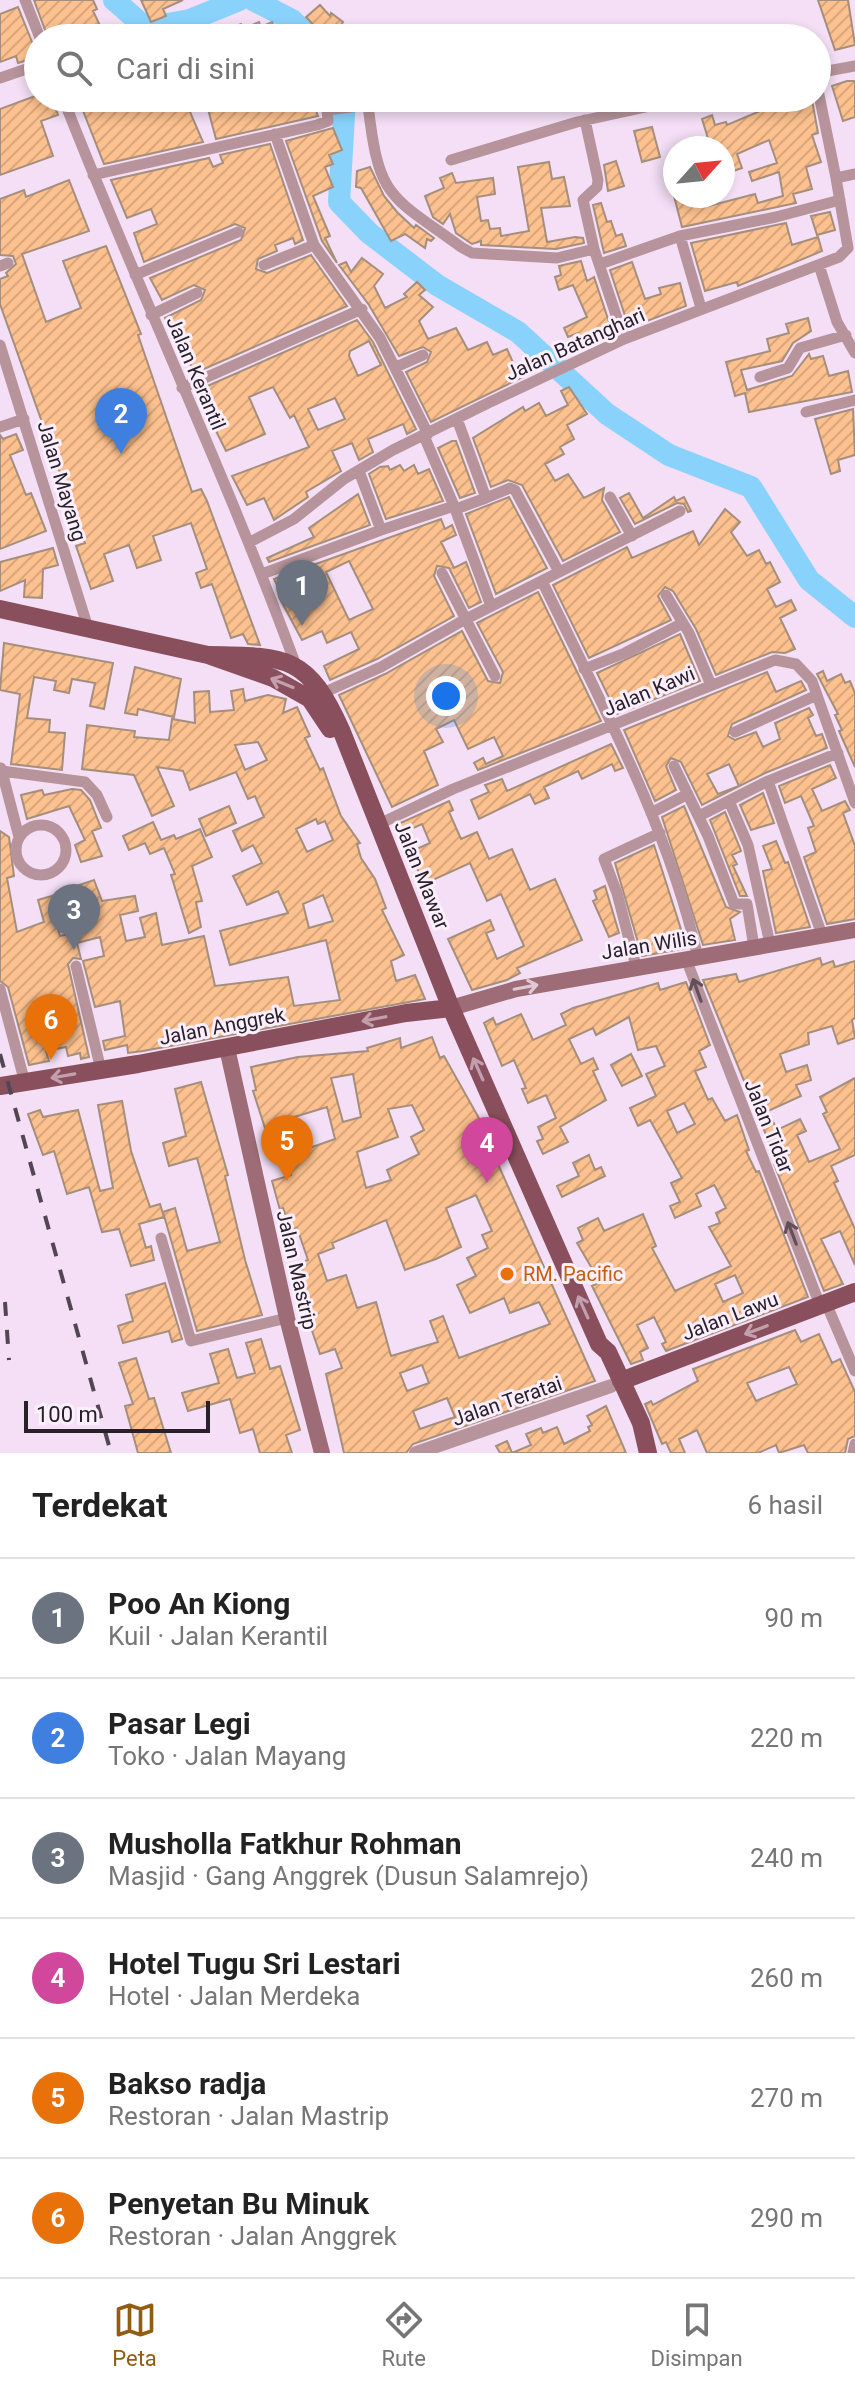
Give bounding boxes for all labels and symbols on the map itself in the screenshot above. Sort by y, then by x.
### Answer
north arrow [663,136,735,208]
street label: Jalan Batanghari [501,302,649,386]
street label: Jalan Kerantil [161,313,231,433]
pin: 2 [95,388,147,454]
street label: Jalan Mayang [32,418,92,544]
pin: 1 [276,560,328,626]
street label: Jalan Kawi [600,661,698,721]
one-way arrow [270,674,295,689]
your location [426,676,466,716]
street label: Jalan Mawar [389,817,455,933]
pin: 3 [48,884,100,950]
street label: Jalan Wilis [600,926,698,964]
one-way arrow [689,978,704,1003]
one-way arrow [513,979,539,994]
pin: 6 [25,994,77,1060]
street label: Jalan Anggrek [157,1002,288,1050]
one-way arrow [362,1012,387,1027]
one-way arrow [470,1057,485,1082]
one-way arrow [51,1070,77,1085]
street label: Jalan Tidar [739,1076,799,1177]
pin: 5 [261,1115,313,1181]
pin: 4 [461,1117,513,1183]
street label: Jalan Mastrip [272,1208,322,1332]
one-way arrow [783,1221,798,1246]
place label: RM. Pacific [523,1262,623,1286]
marker: RM. Pacific [498,1265,516,1283]
street label: Jalan Lawu [678,1287,782,1345]
one-way arrow [575,1295,590,1320]
one-way arrow [744,1324,769,1338]
street label: Jalan Teratai [449,1371,565,1431]
scale bar [24,1397,210,1433]

